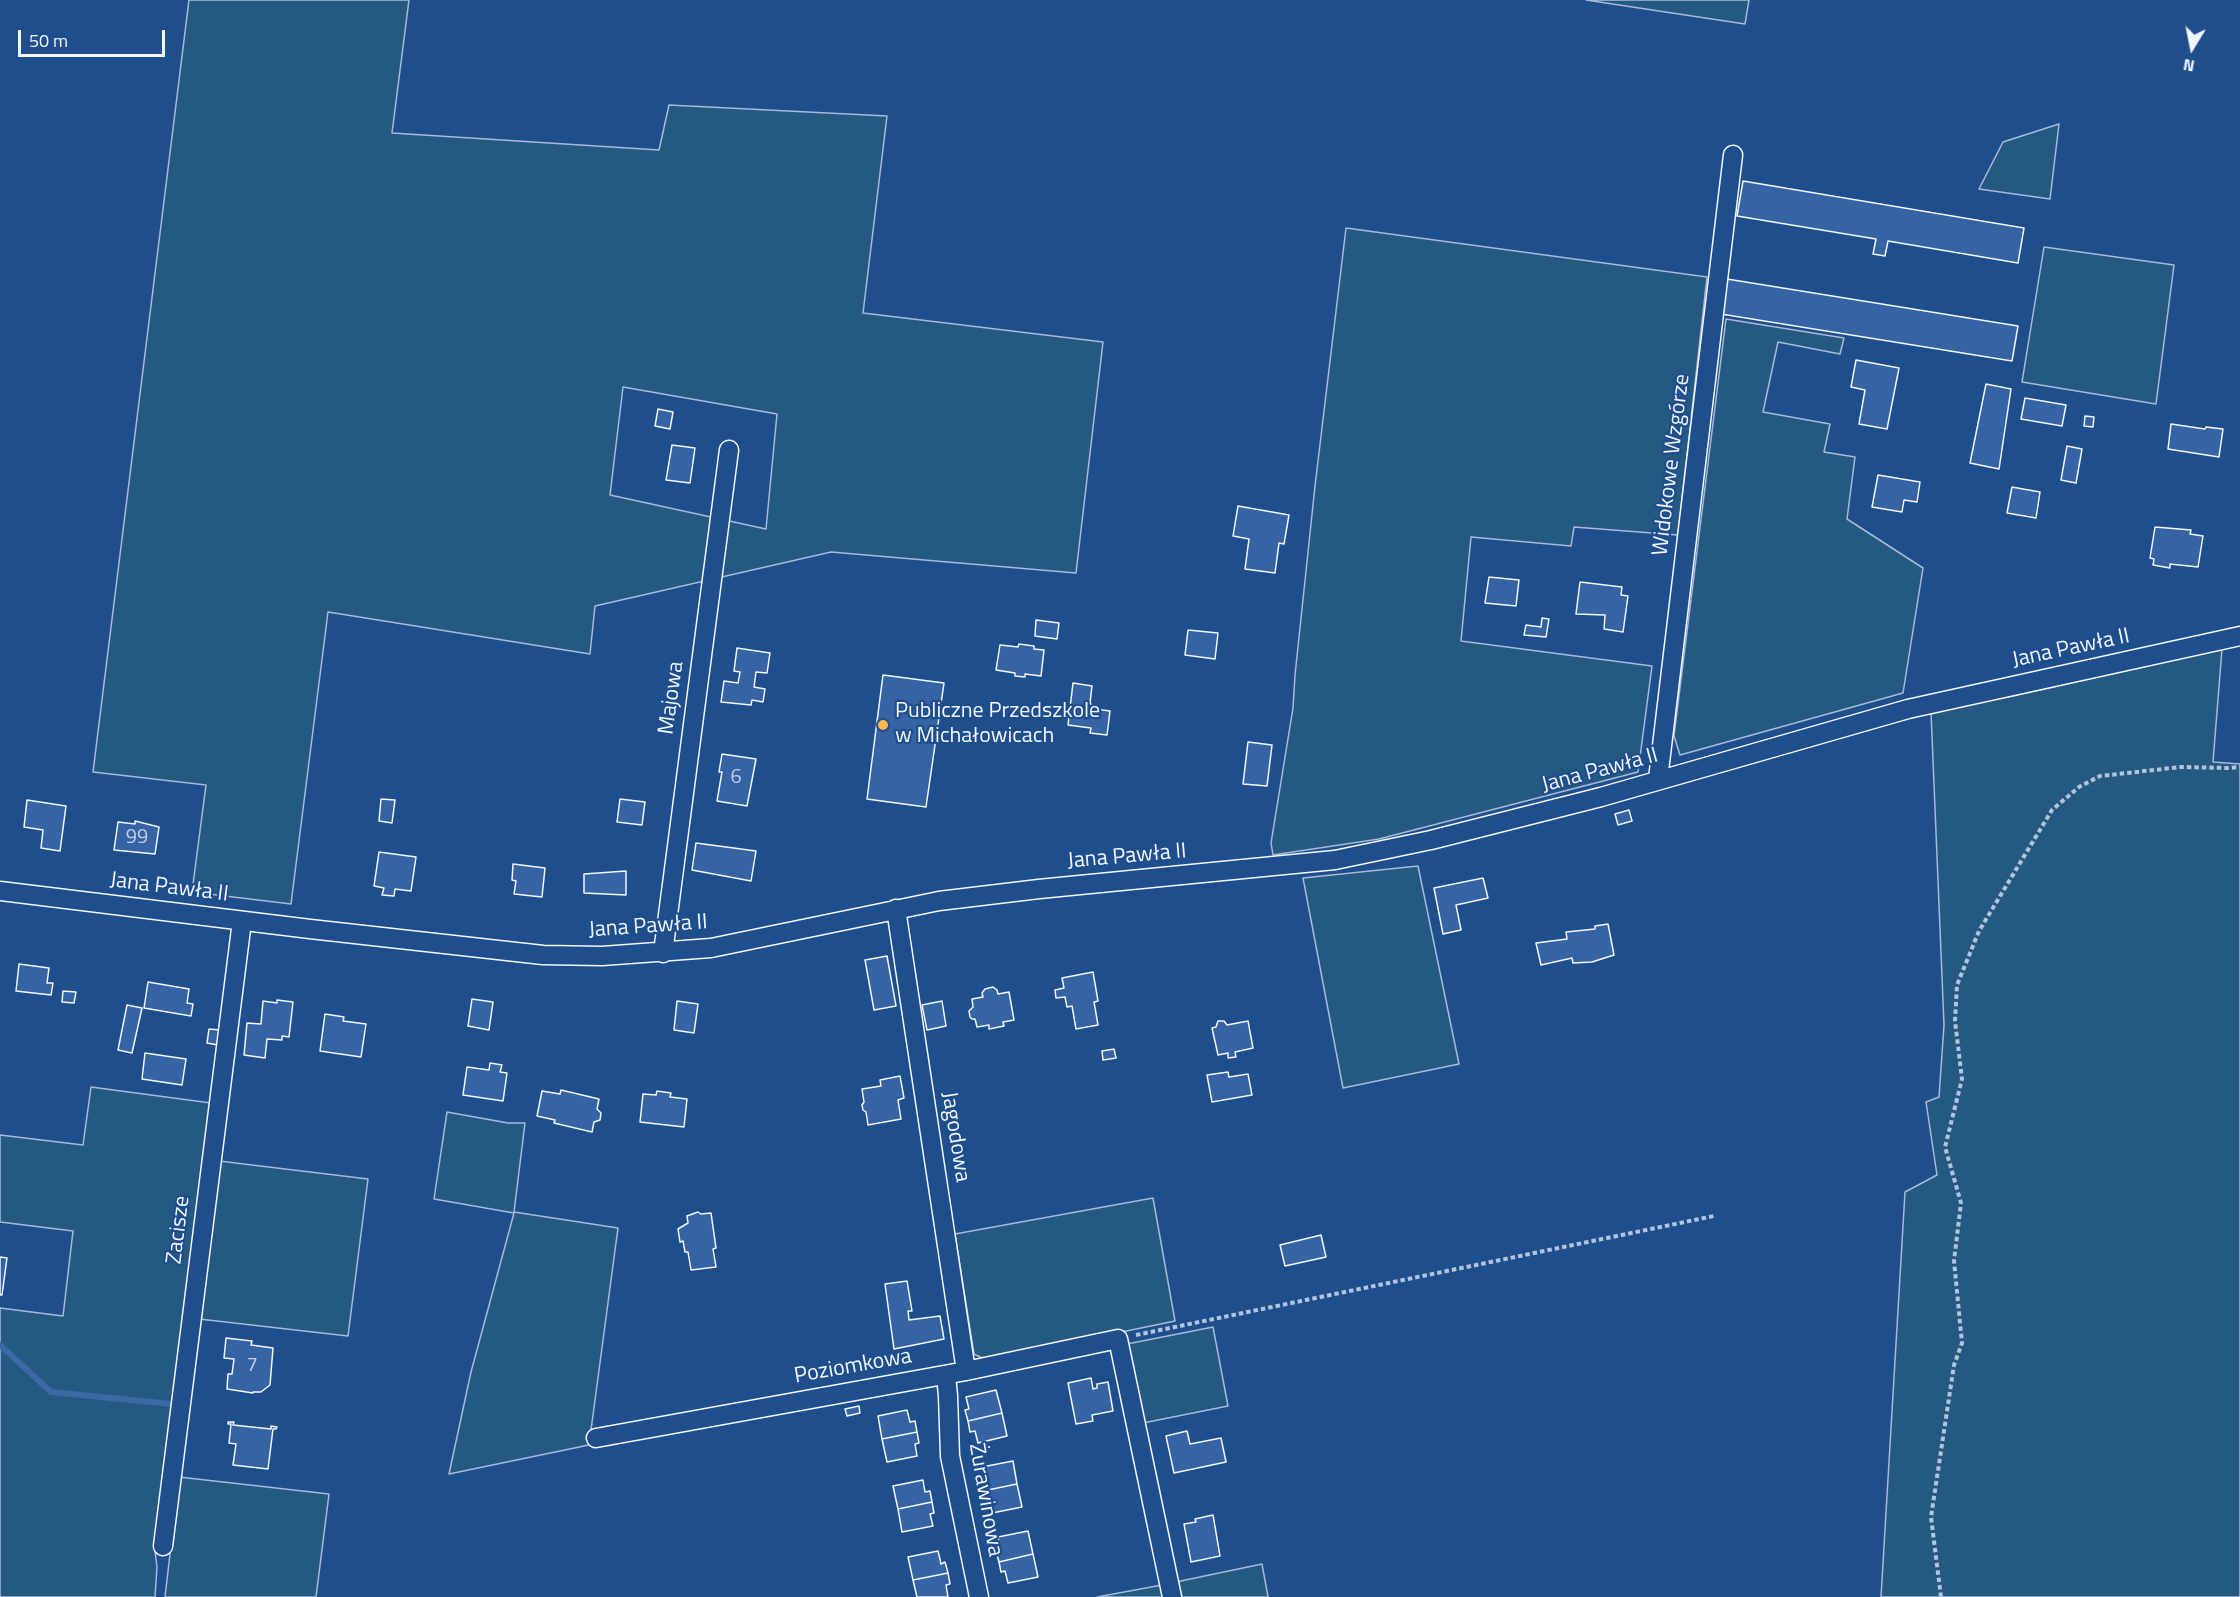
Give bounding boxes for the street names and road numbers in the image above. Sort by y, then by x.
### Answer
street label: Widokowe Wzgórze [1648,373,1696,557]
street label: Jana Pawła II [2010,624,2132,674]
street label: Majowa [654,660,690,736]
street label: Jana Pawła II [1539,743,1661,799]
street label: Jana Pawła II [1066,839,1188,875]
street label: Jana Pawła II [108,868,230,908]
street label: Jana Pawła II [588,910,708,944]
street label: Jagodowa [935,1090,975,1184]
street label: Zacisze [162,1194,196,1266]
street label: Poziomkowa [792,1344,914,1390]
street label: Żurawinowa [962,1441,1008,1559]

